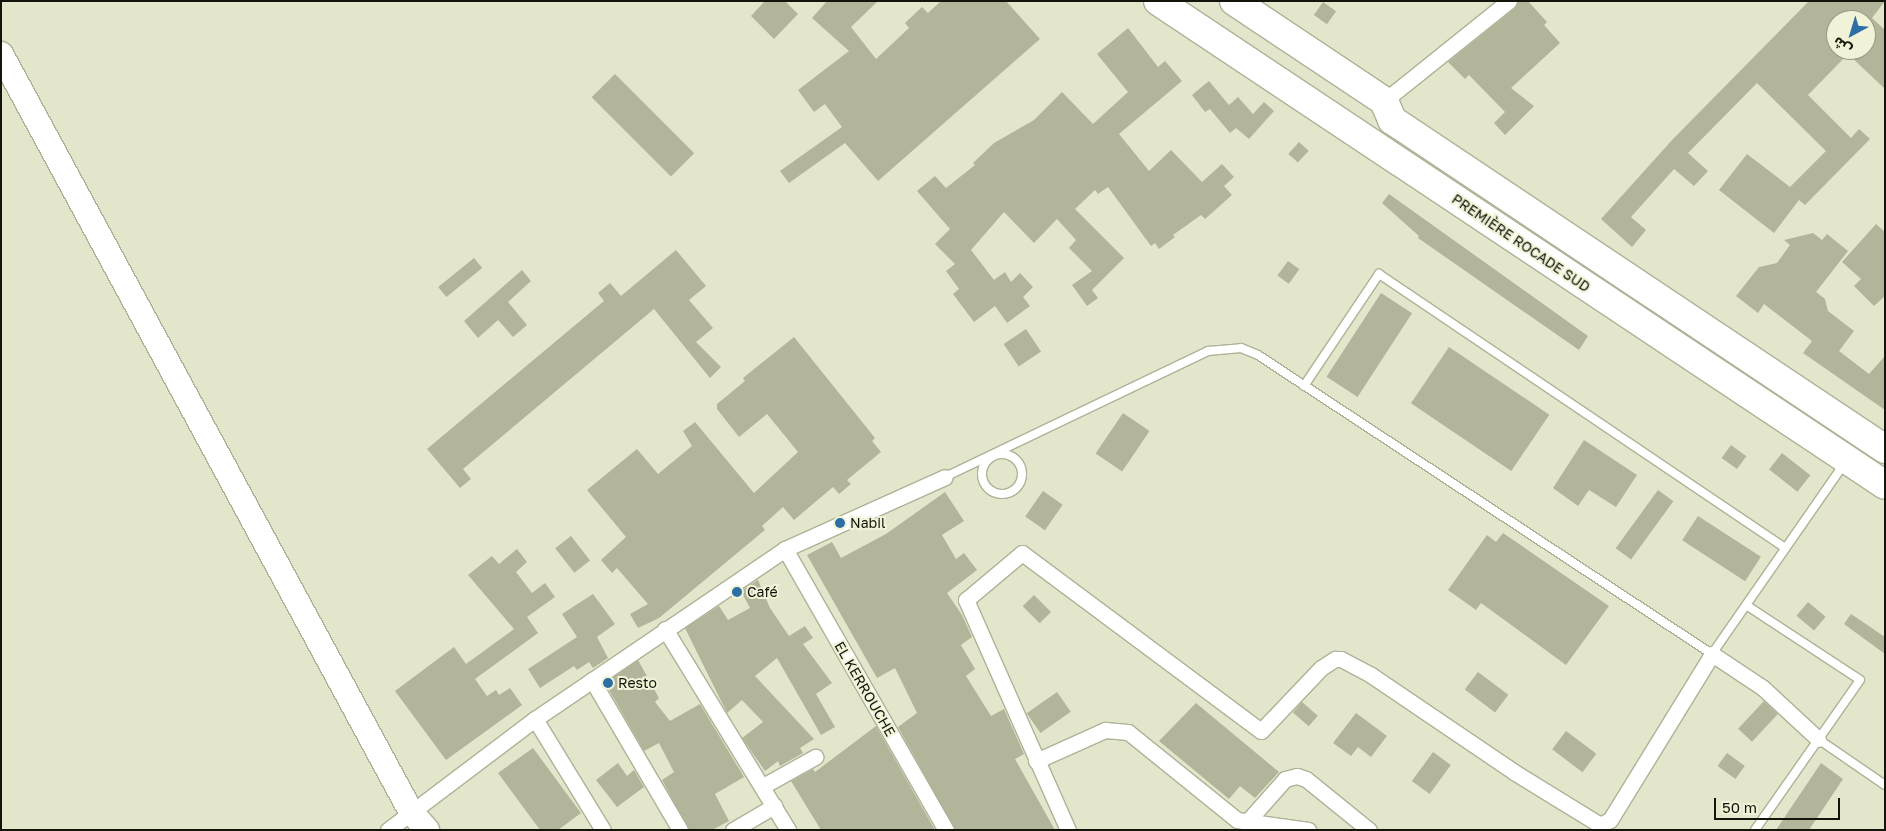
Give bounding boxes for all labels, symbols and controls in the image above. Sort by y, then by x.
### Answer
north arrow [1826,10,1876,60]
text: ش [1829,34,1855,59]
street label: PREMIÈRE ROCADE SUD [1449,190,1593,296]
place label: Nabil [850,515,885,531]
marker: Nabil [834,517,846,529]
place label: Café [747,584,778,600]
marker: Café [731,586,743,598]
street label: EL KERROUCHE [831,639,899,739]
place label: Resto [618,675,657,691]
marker: Resto [602,677,614,689]
scale bar [1716,788,1842,820]
text: 50 m [1722,798,1757,816]

